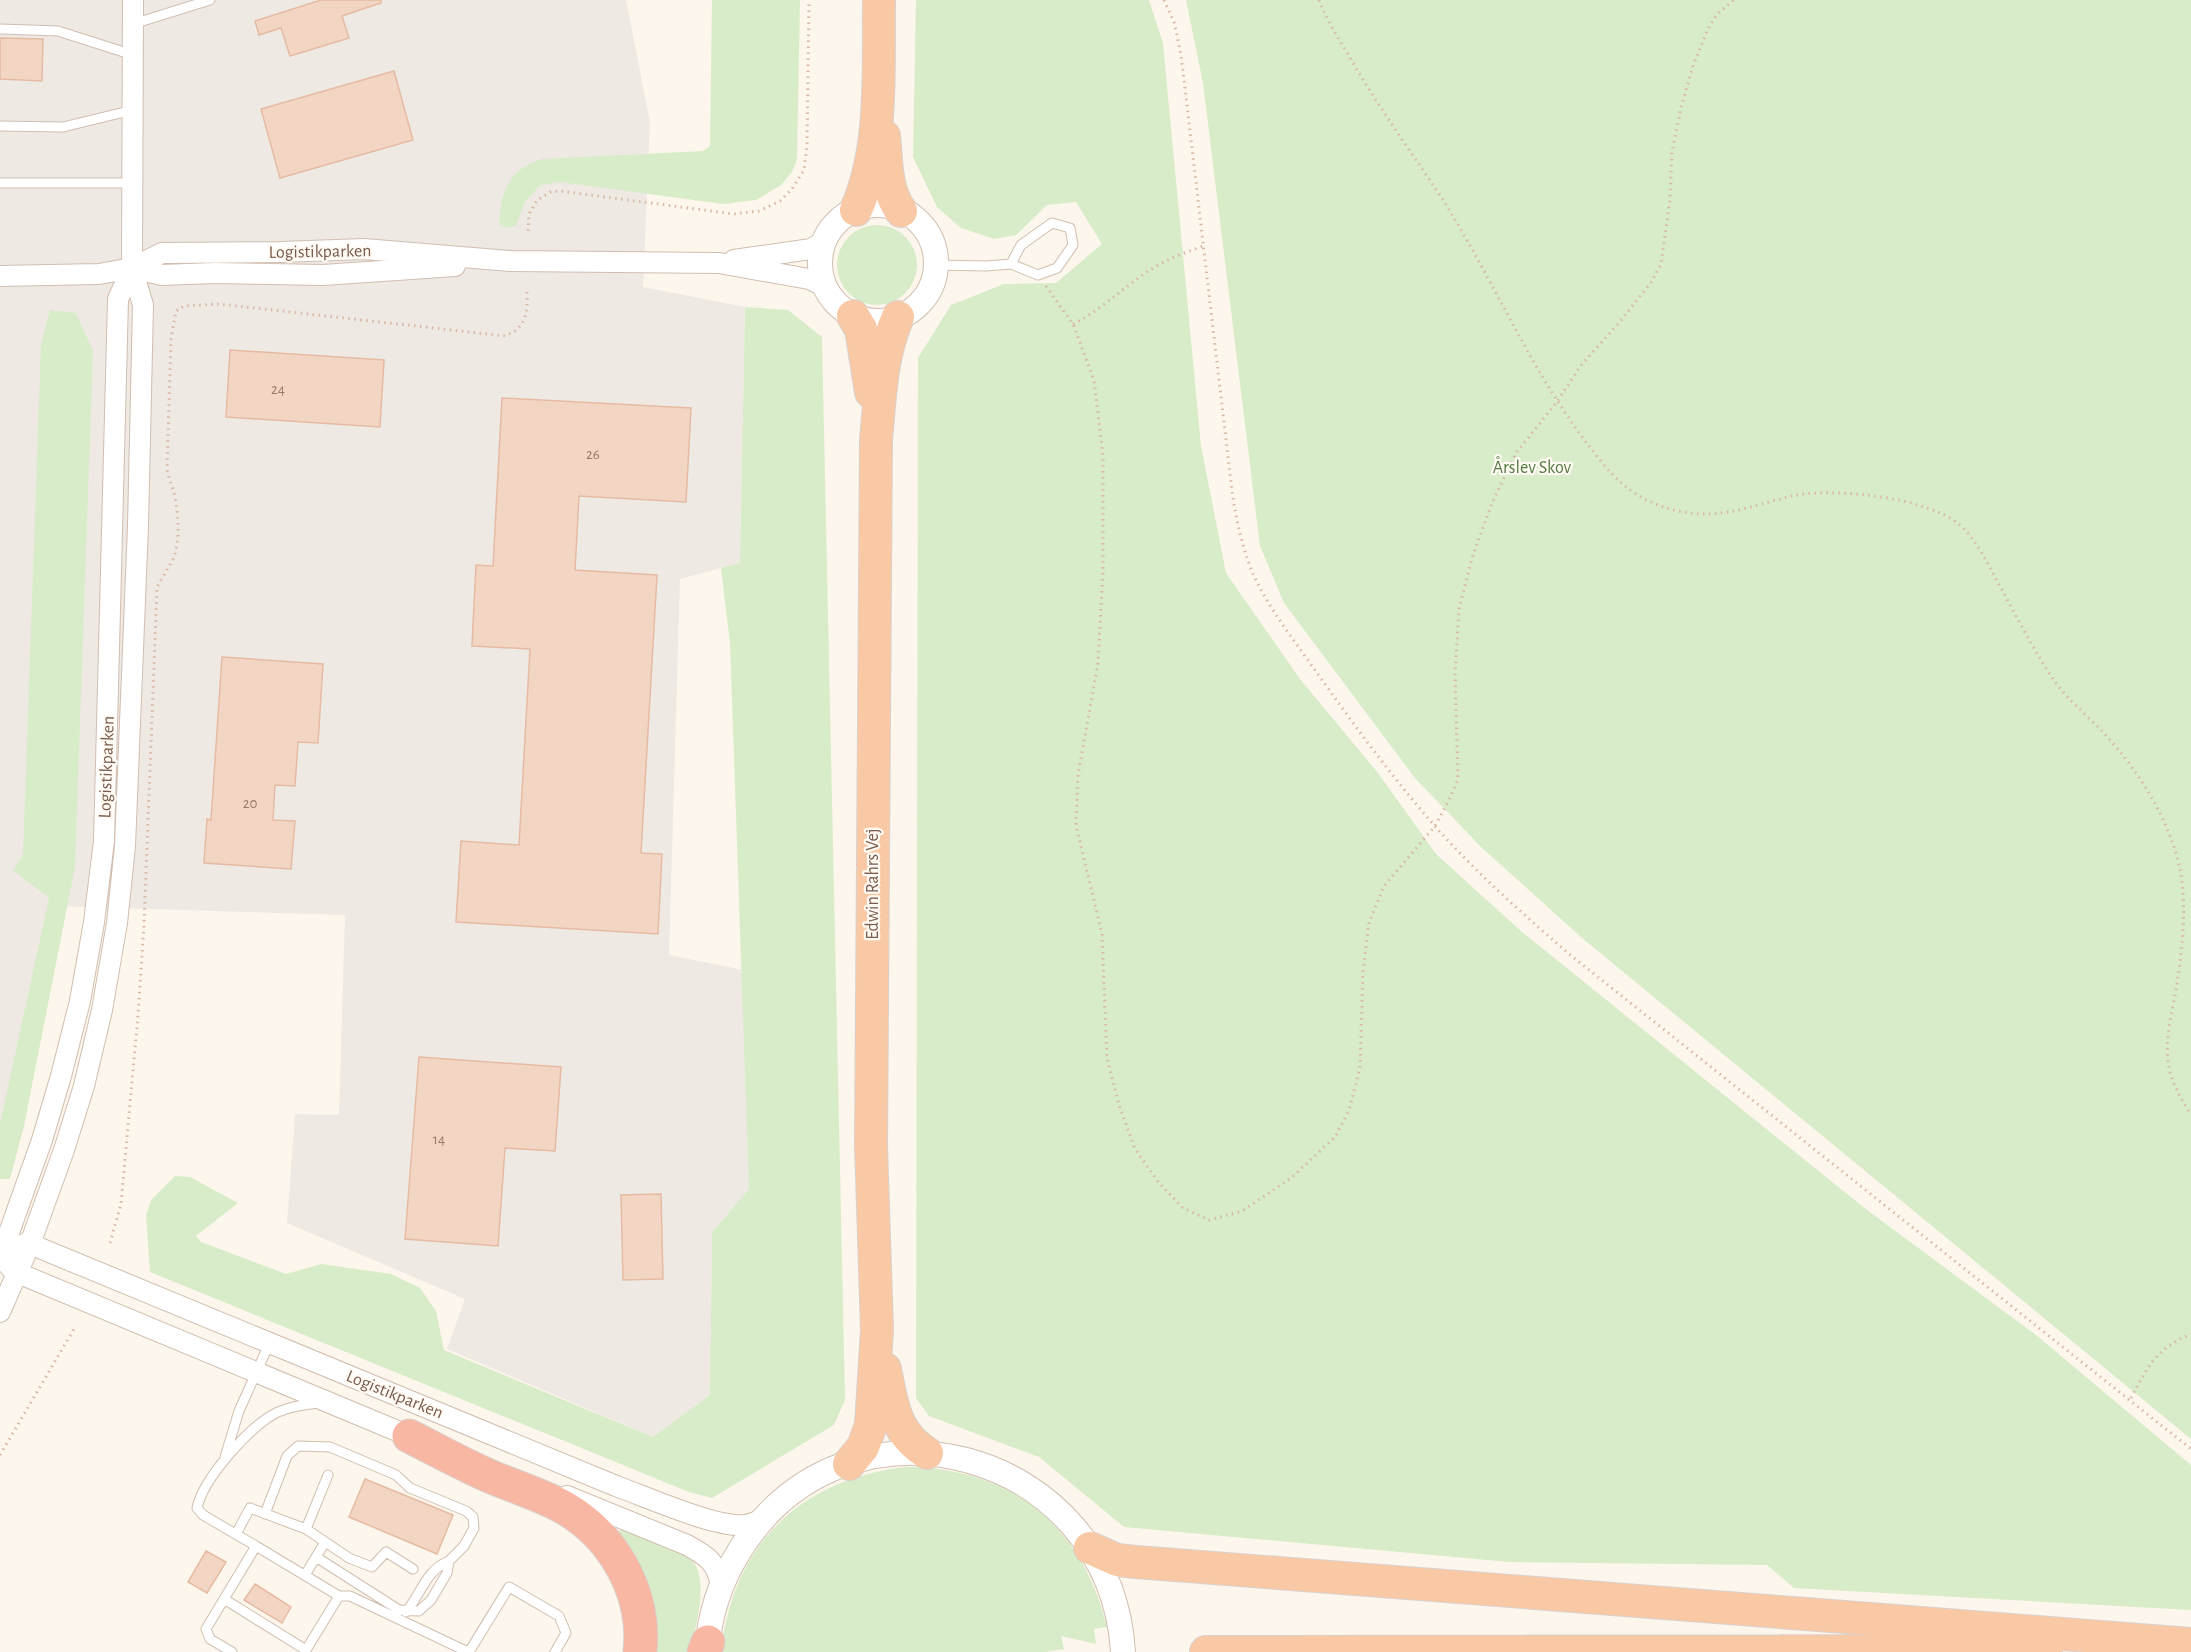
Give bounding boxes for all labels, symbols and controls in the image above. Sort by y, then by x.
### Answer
street label: Logistikparken [268,242,372,262]
house number: 24 [271,382,285,397]
house number: 26 [586,447,600,462]
park label: Årslev Skov [1493,456,1572,477]
street label: Logistikparken [96,715,118,819]
house number: 20 [243,796,257,811]
street label: Edwin Rahrs Vej [864,828,882,940]
house number: 14 [433,1132,445,1147]
street label: Logistikparken [344,1367,446,1423]

